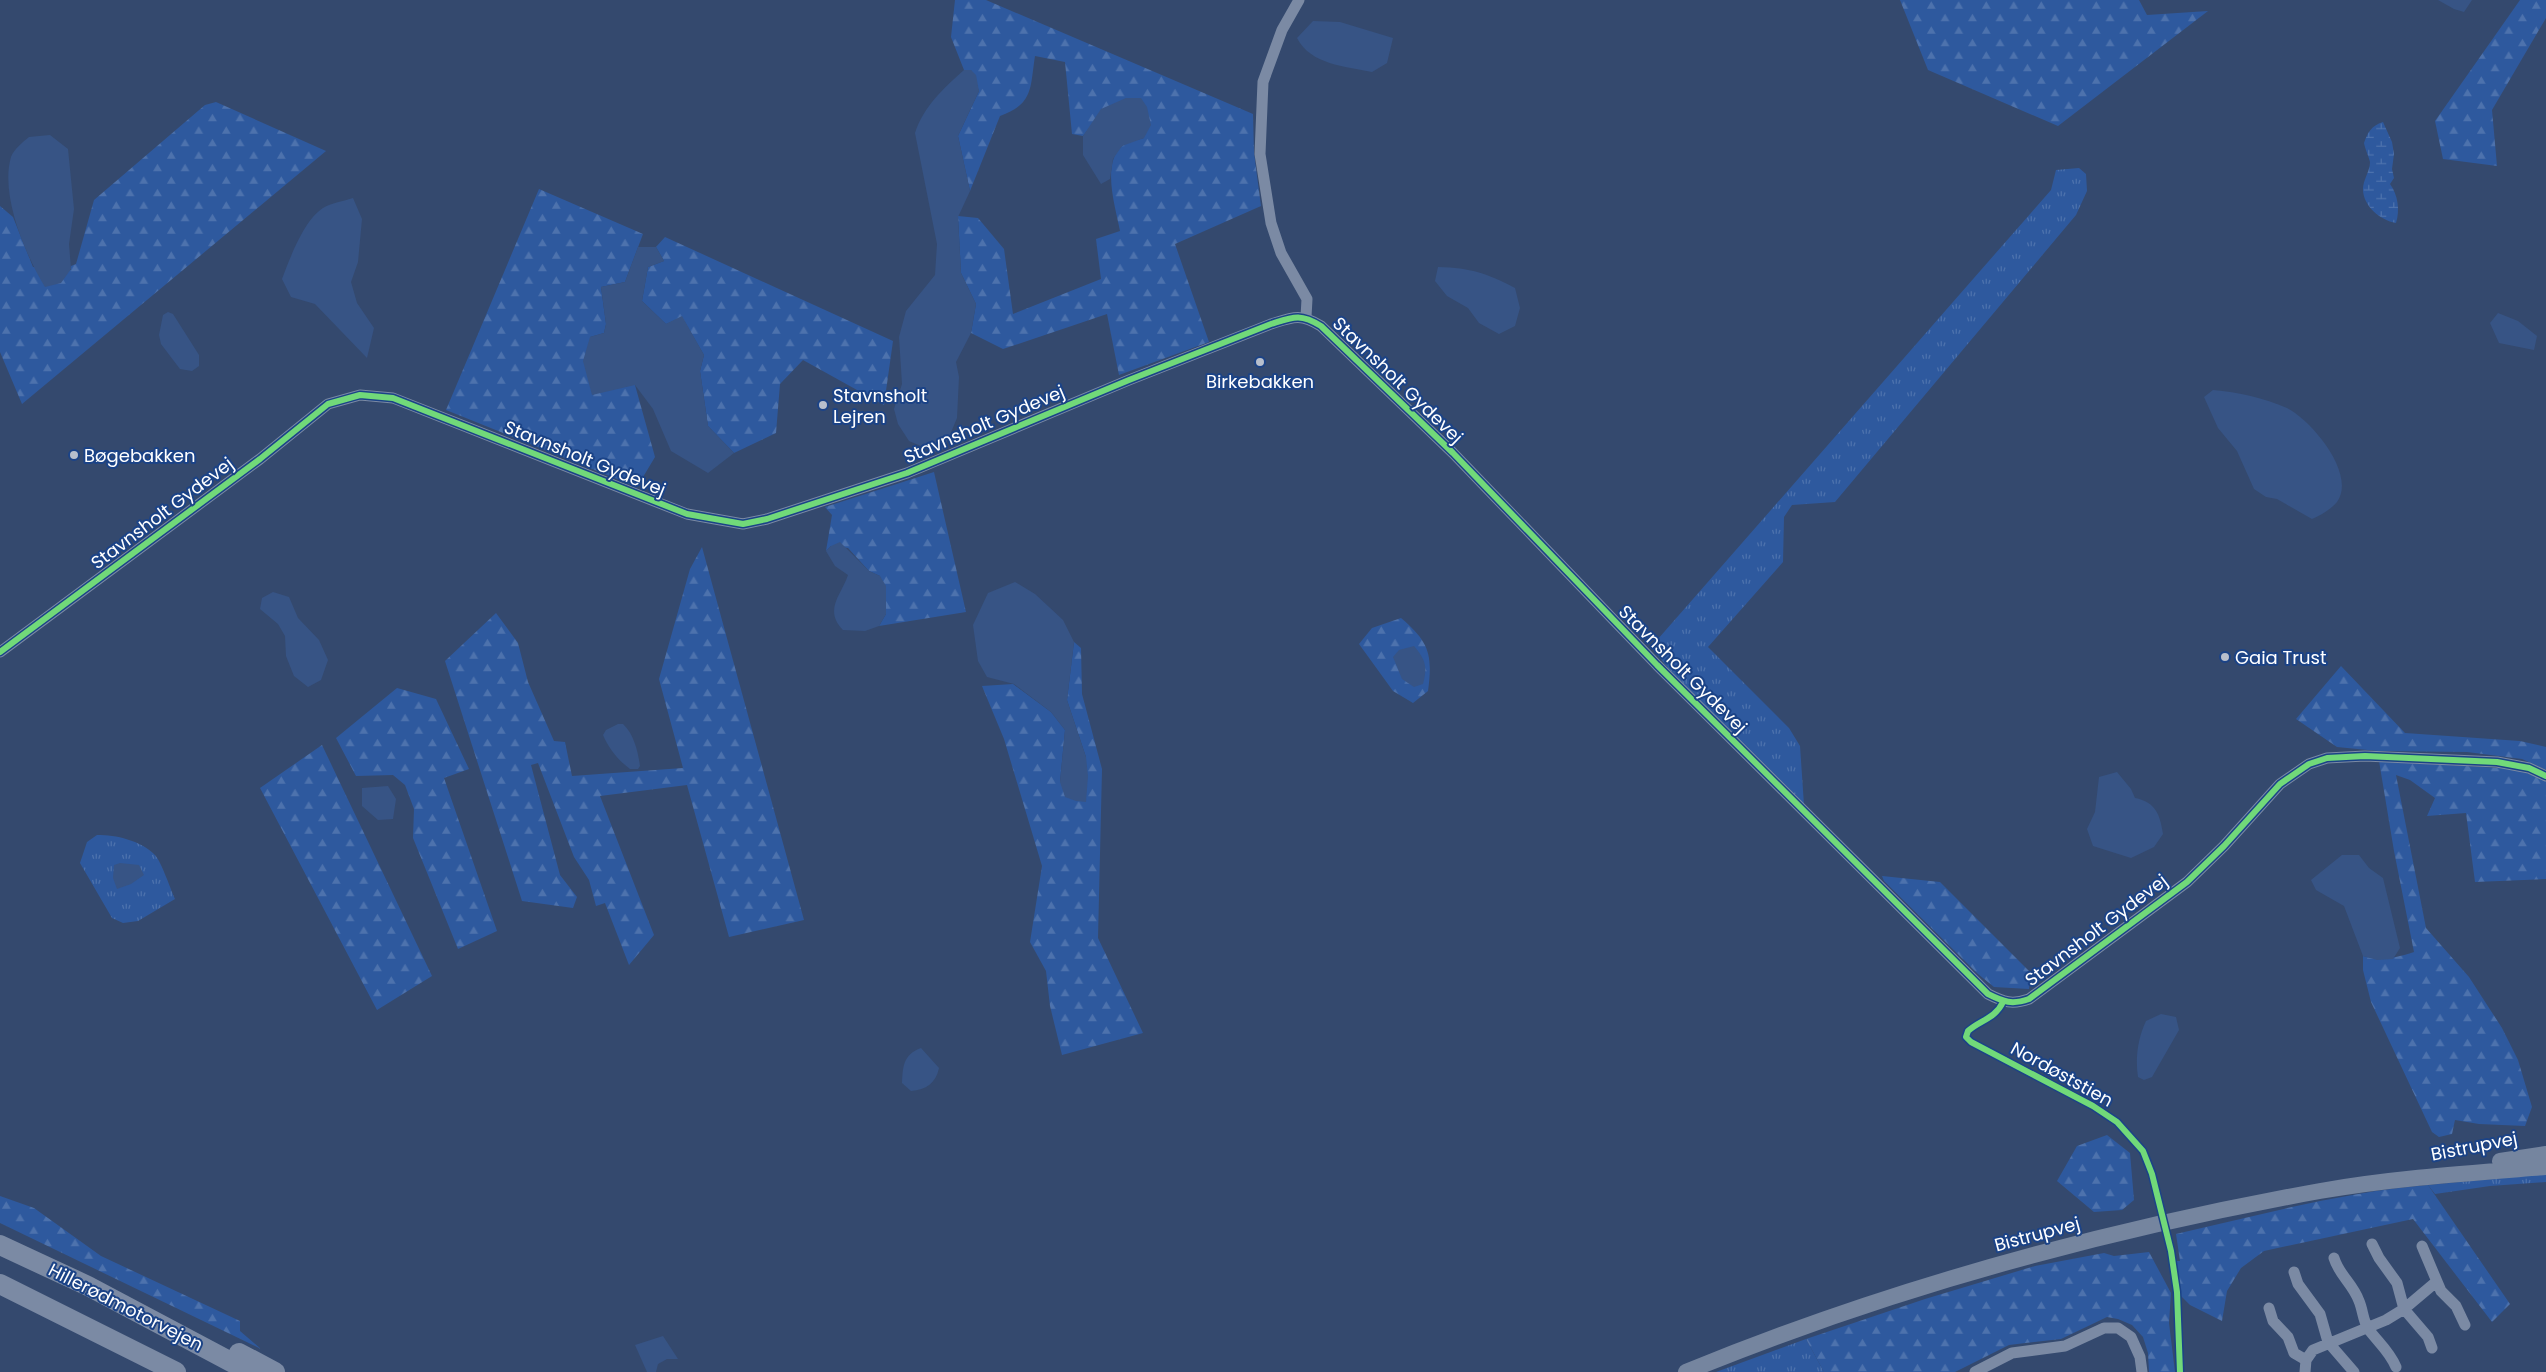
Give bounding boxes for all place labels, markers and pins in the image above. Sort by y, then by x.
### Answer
marker: Birkebakken [1254,356,1266,368]
place label: Birkebakken [1206,369,1314,394]
place label: Stavnsholt Lejren [833,383,927,429]
marker: Stavnsholt Lejren [817,399,829,411]
place label: Bøgebakken [84,443,195,468]
marker: Bøgebakken [68,449,80,461]
place label: Gaia Trust [2235,645,2327,670]
marker: Gaia Trust [2219,651,2231,663]

